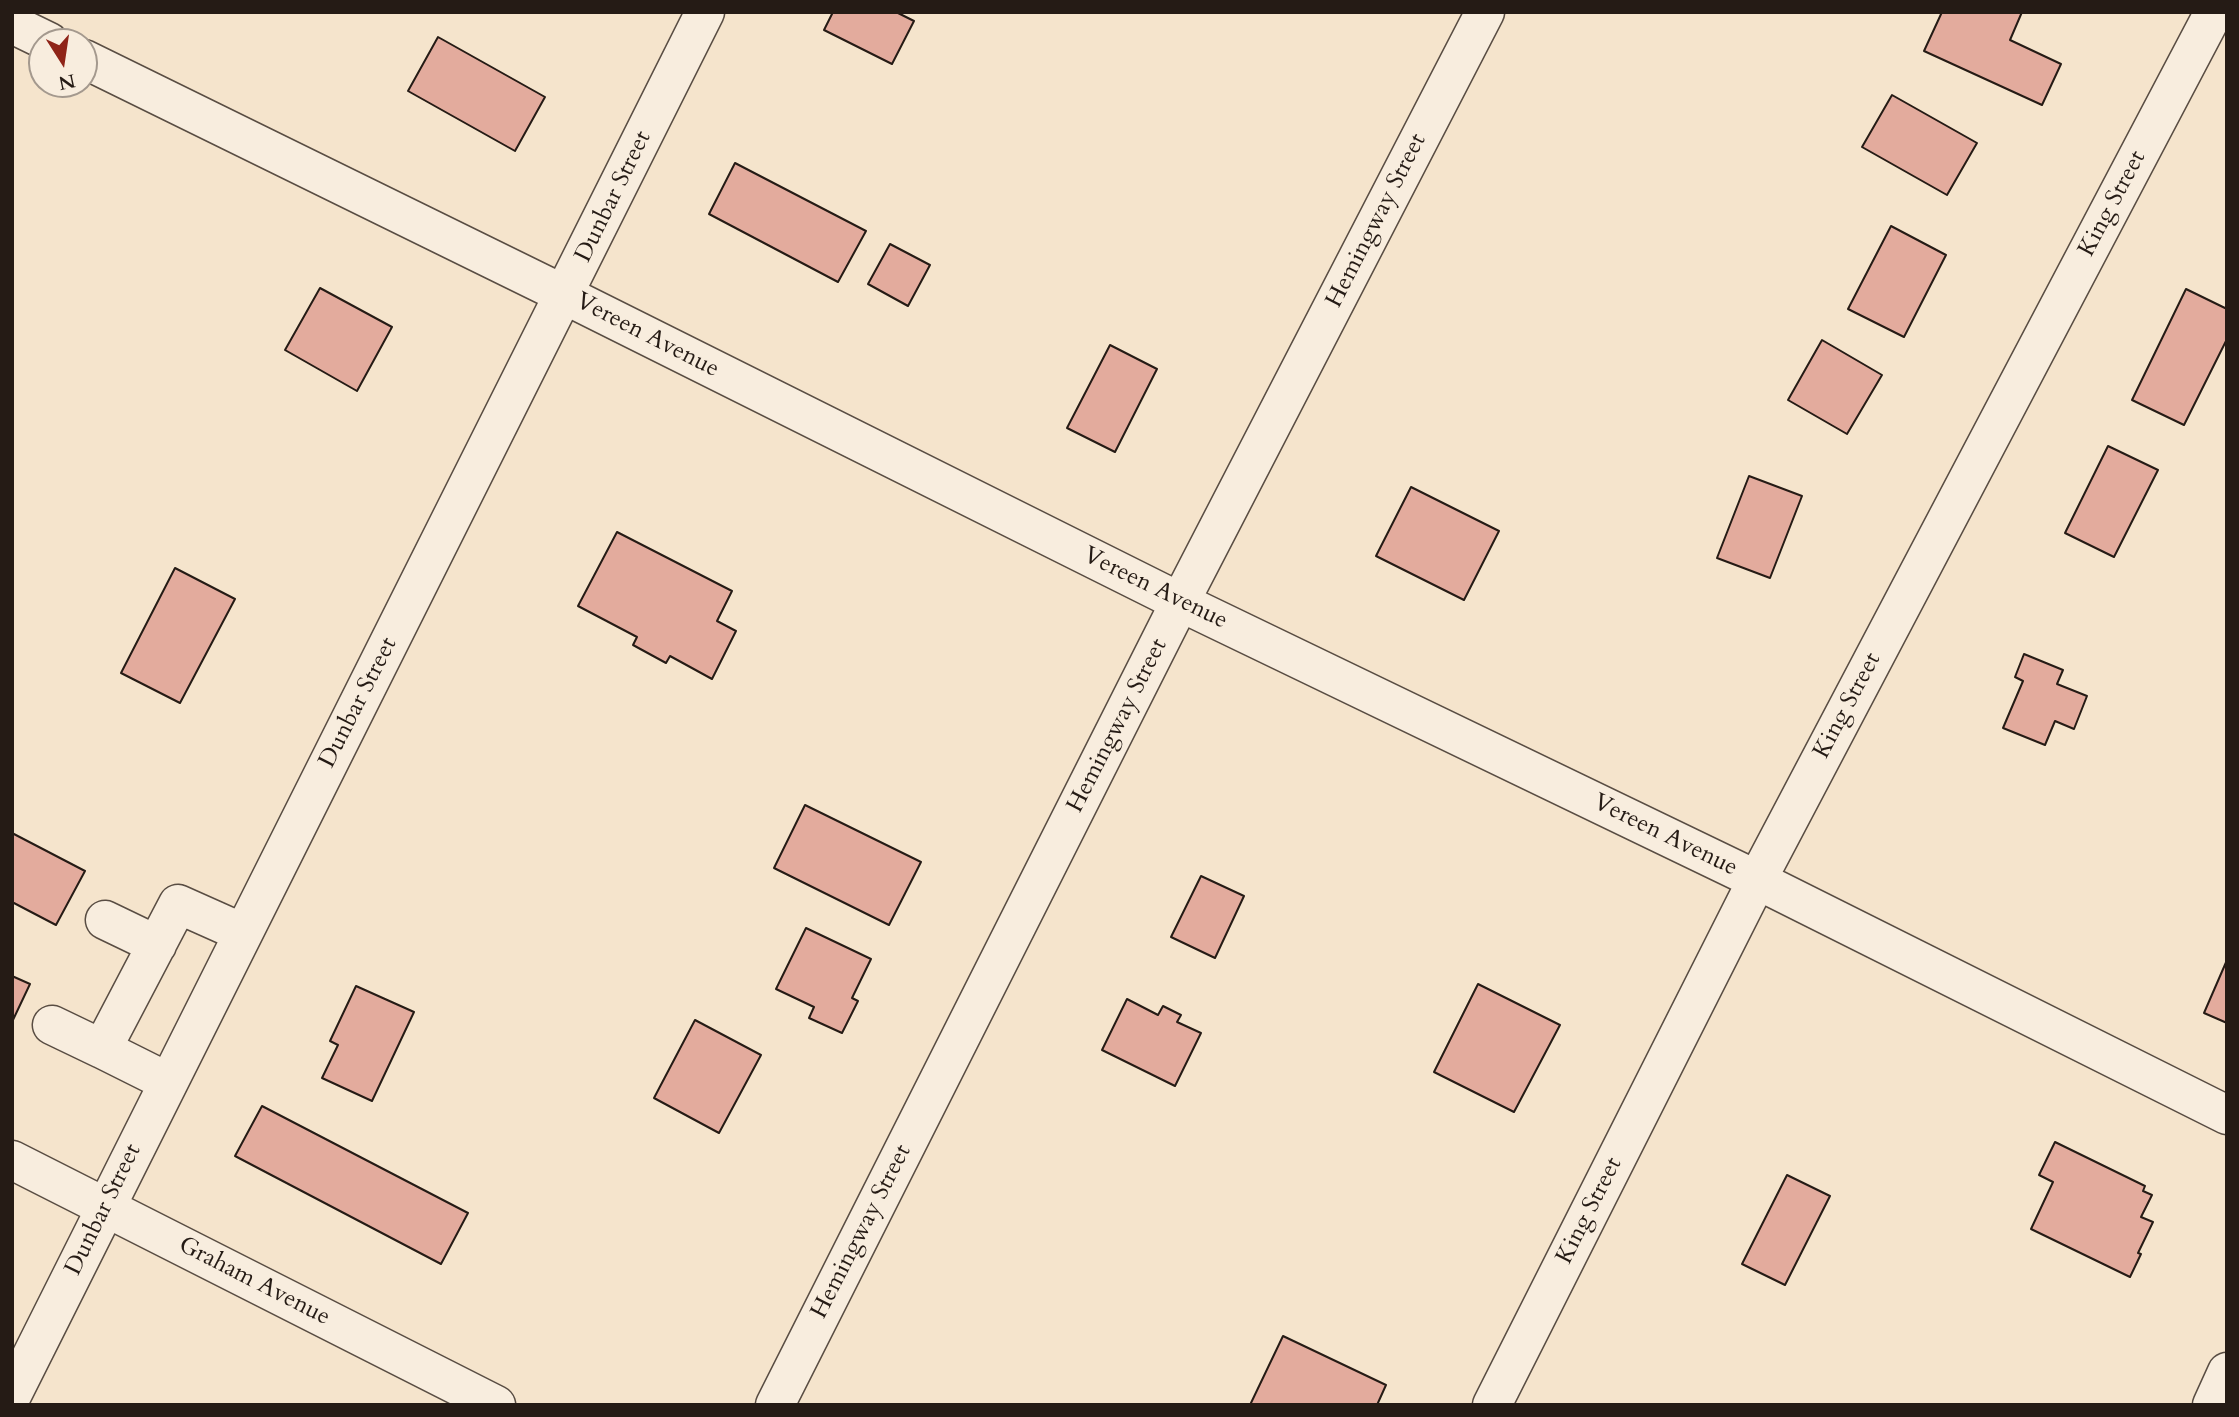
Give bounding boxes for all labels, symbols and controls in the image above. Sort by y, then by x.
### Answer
north arrow [28,28,98,98]
text: N [56,67,78,96]
street label: Dunbar Street [570,127,658,267]
street label: Hemingway Street [1321,129,1433,313]
street label: King Street [2073,146,2153,262]
street label: Vereen Avenue [571,288,723,384]
street label: Vereen Avenue [1078,542,1232,636]
street label: Dunbar Street [314,633,404,773]
street label: Hemingway Street [1062,634,1174,818]
street label: King Street [1808,648,1888,764]
street label: Vereen Avenue [1588,789,1742,883]
street label: Dunbar Street [60,1140,148,1280]
street label: Hemingway Street [806,1140,918,1324]
street label: King Street [1551,1153,1629,1269]
street label: Graham Avenue [173,1231,335,1333]

